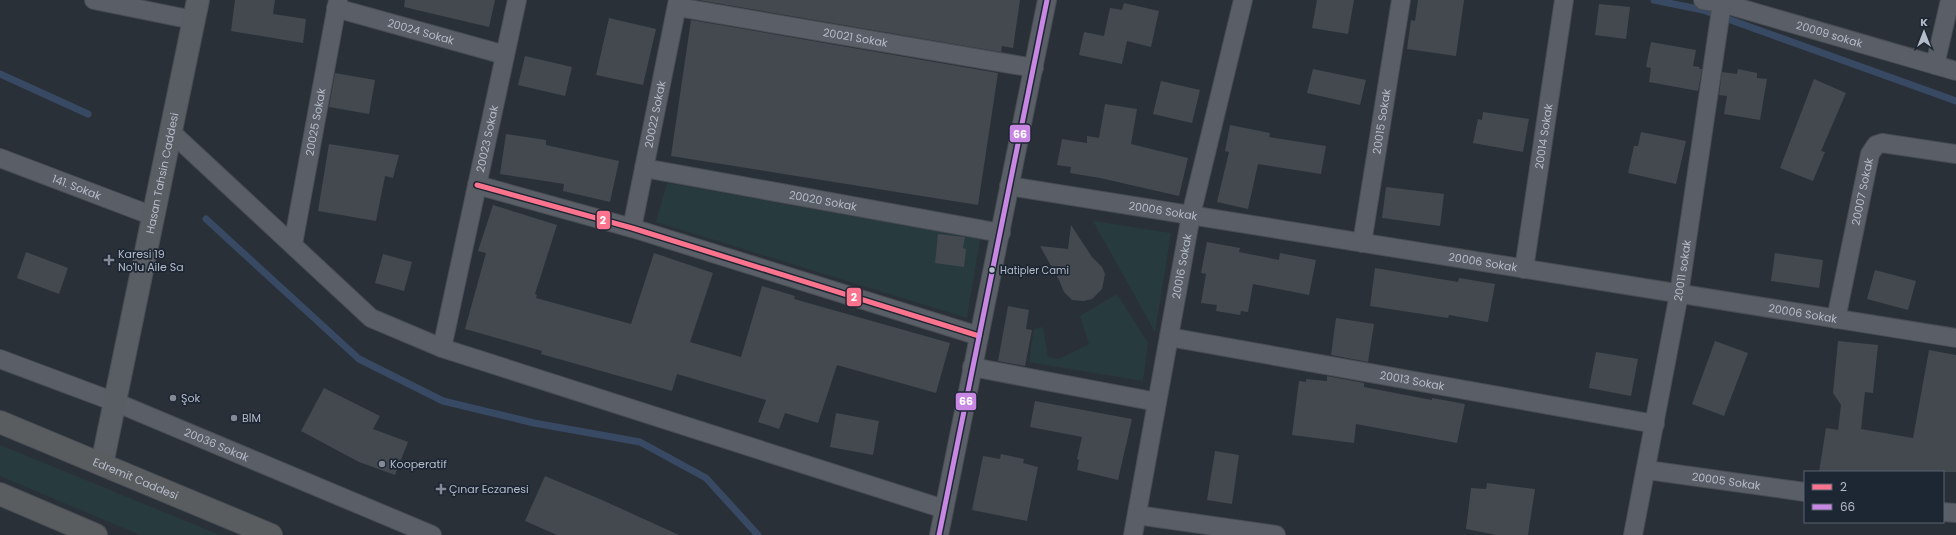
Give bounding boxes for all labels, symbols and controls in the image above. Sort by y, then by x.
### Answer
north arrow [1904,12,1944,52]
text: K [1920,14,1928,30]
street label: 20024 Sokak [386,15,456,49]
street label: 20009 sokak [1794,17,1865,52]
street label: 20021 Sokak [822,24,889,51]
street label: 20022 Sokak [640,79,670,149]
street label: 20025 Sokak [301,87,330,157]
street label: 20015 Sokak [1368,87,1395,155]
street label: 20014 Sokak [1531,102,1557,170]
street label: 20023 Sokak [472,103,502,174]
street label: Hasan Tahsin Caddesi [142,111,183,235]
line badge: 66 [1009,124,1031,143]
text: 66 [1013,126,1027,142]
street label: 20007 Sokak [1848,156,1877,227]
street label: 141. Sokak [50,170,104,204]
street label: 20020 Sokak [788,187,859,215]
street label: 20006 Sokak [1128,197,1199,224]
line badge: 2 [596,210,611,230]
text: 2 [600,212,606,228]
street label: 20016 Sokak [1168,232,1195,300]
street label: 20011 sokak [1670,239,1695,303]
place label: Karesi 19 No'lu Aile Sa [118,246,184,275]
street label: 20006 Sokak [1447,249,1519,276]
marker: Karesi 19 No'lu Aile Sa [103,254,115,266]
place label: Hatipler Cami [1000,263,1069,278]
marker: Hatipler Cami [987,265,997,275]
line badge: 2 [846,287,862,307]
text: 2 [851,289,857,305]
street label: 20006 Sokak [1767,300,1839,327]
street label: 20013 Sokak [1379,367,1446,394]
place label: Şok [181,390,200,406]
line badge: 66 [955,392,977,411]
marker: Şok [168,393,178,403]
text: 66 [959,393,973,409]
place label: BİM [242,410,261,426]
marker: BİM [229,413,239,423]
street label: 20036 Sokak [182,424,252,465]
street label: Edremit Caddesi [91,454,181,504]
place label: Kooperatif [390,456,447,472]
marker: Kooperatif [377,459,387,469]
street label: 20005 Sokak [1691,468,1762,494]
legend [1804,471,1944,523]
text: 2 [1840,478,1847,495]
place label: Çınar Eczanesi [449,481,529,497]
marker: Çınar Eczanesi [436,484,446,494]
text: 66 [1840,498,1855,515]

